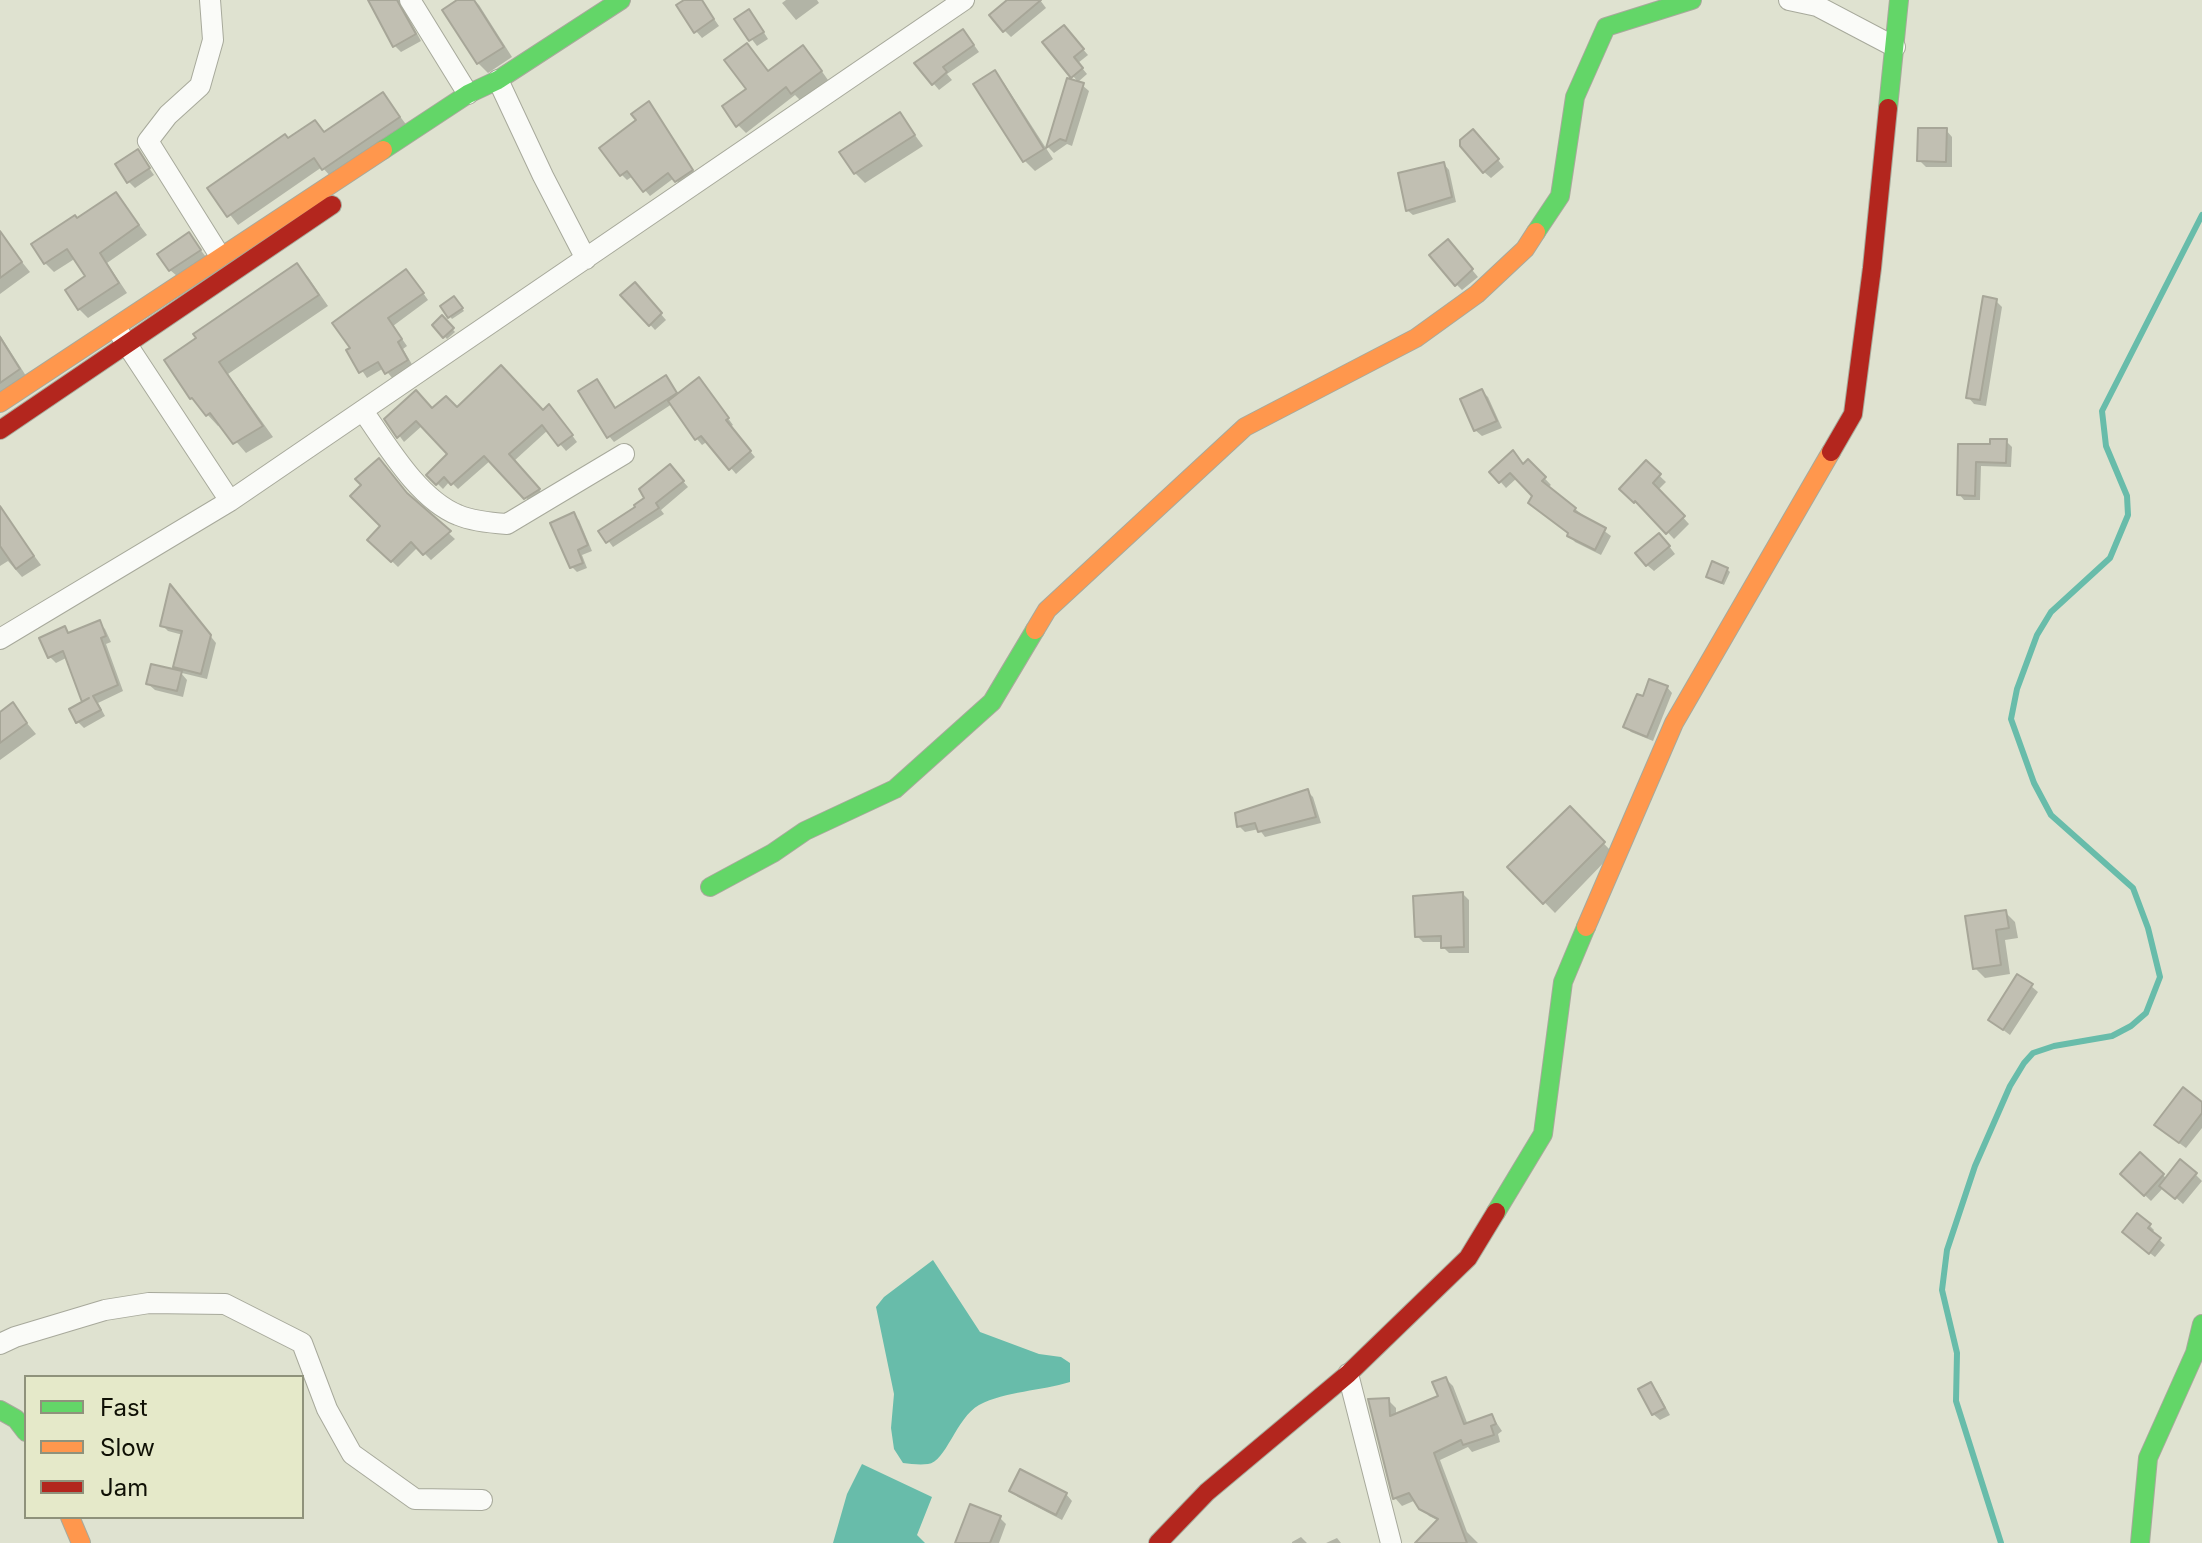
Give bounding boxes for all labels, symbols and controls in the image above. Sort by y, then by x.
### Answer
legend [24,1375,304,1519]
text: Fast [100,1393,148,1422]
text: Slow [100,1433,155,1462]
text: Jam [100,1473,148,1502]

